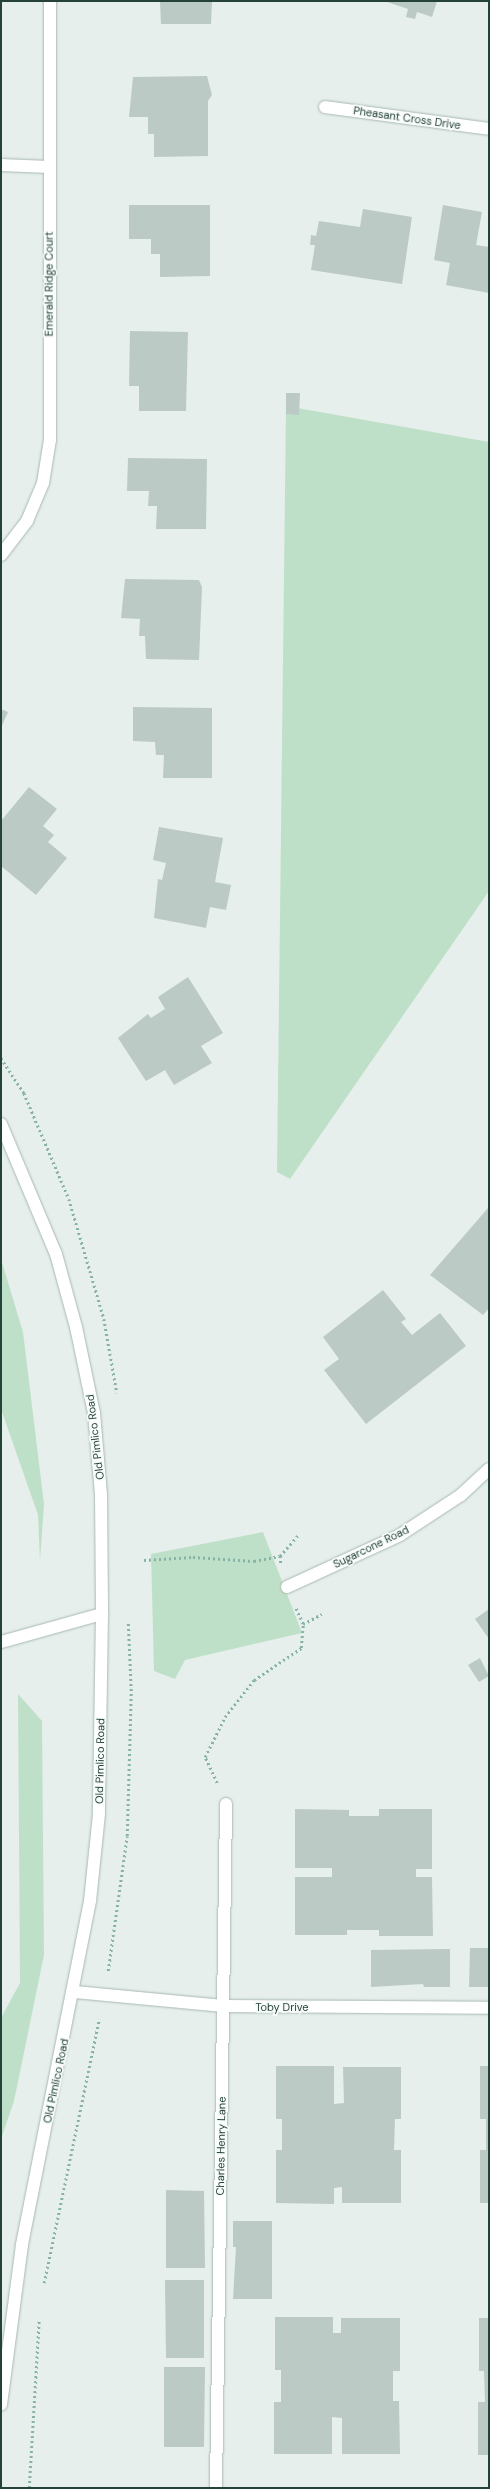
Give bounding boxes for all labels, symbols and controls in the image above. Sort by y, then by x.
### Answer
street label: Pheasant Cross Drive [352,104,462,132]
street label: Emerald Ridge Court [42,232,56,336]
street label: Old Pimlico Road [83,1393,107,1481]
street label: Sugarcone Road [331,1523,411,1571]
street label: Old Pimlico Road [93,1718,107,1804]
street label: Toby Drive [255,2000,309,2014]
street label: Old Pimlico Road [41,2038,71,2124]
street label: Charles Henry Lane [214,2096,228,2196]

